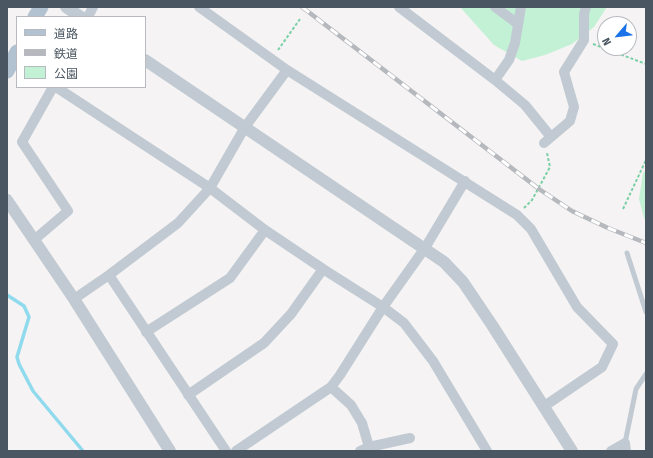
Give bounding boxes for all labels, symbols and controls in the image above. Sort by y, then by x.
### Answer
legend [16,16,146,88]
north arrow [597,16,637,56]
text: 道路 [54,27,78,41]
text: N [600,35,614,47]
text: 鉄道 [54,47,78,61]
text: 公園 [54,67,78,81]

